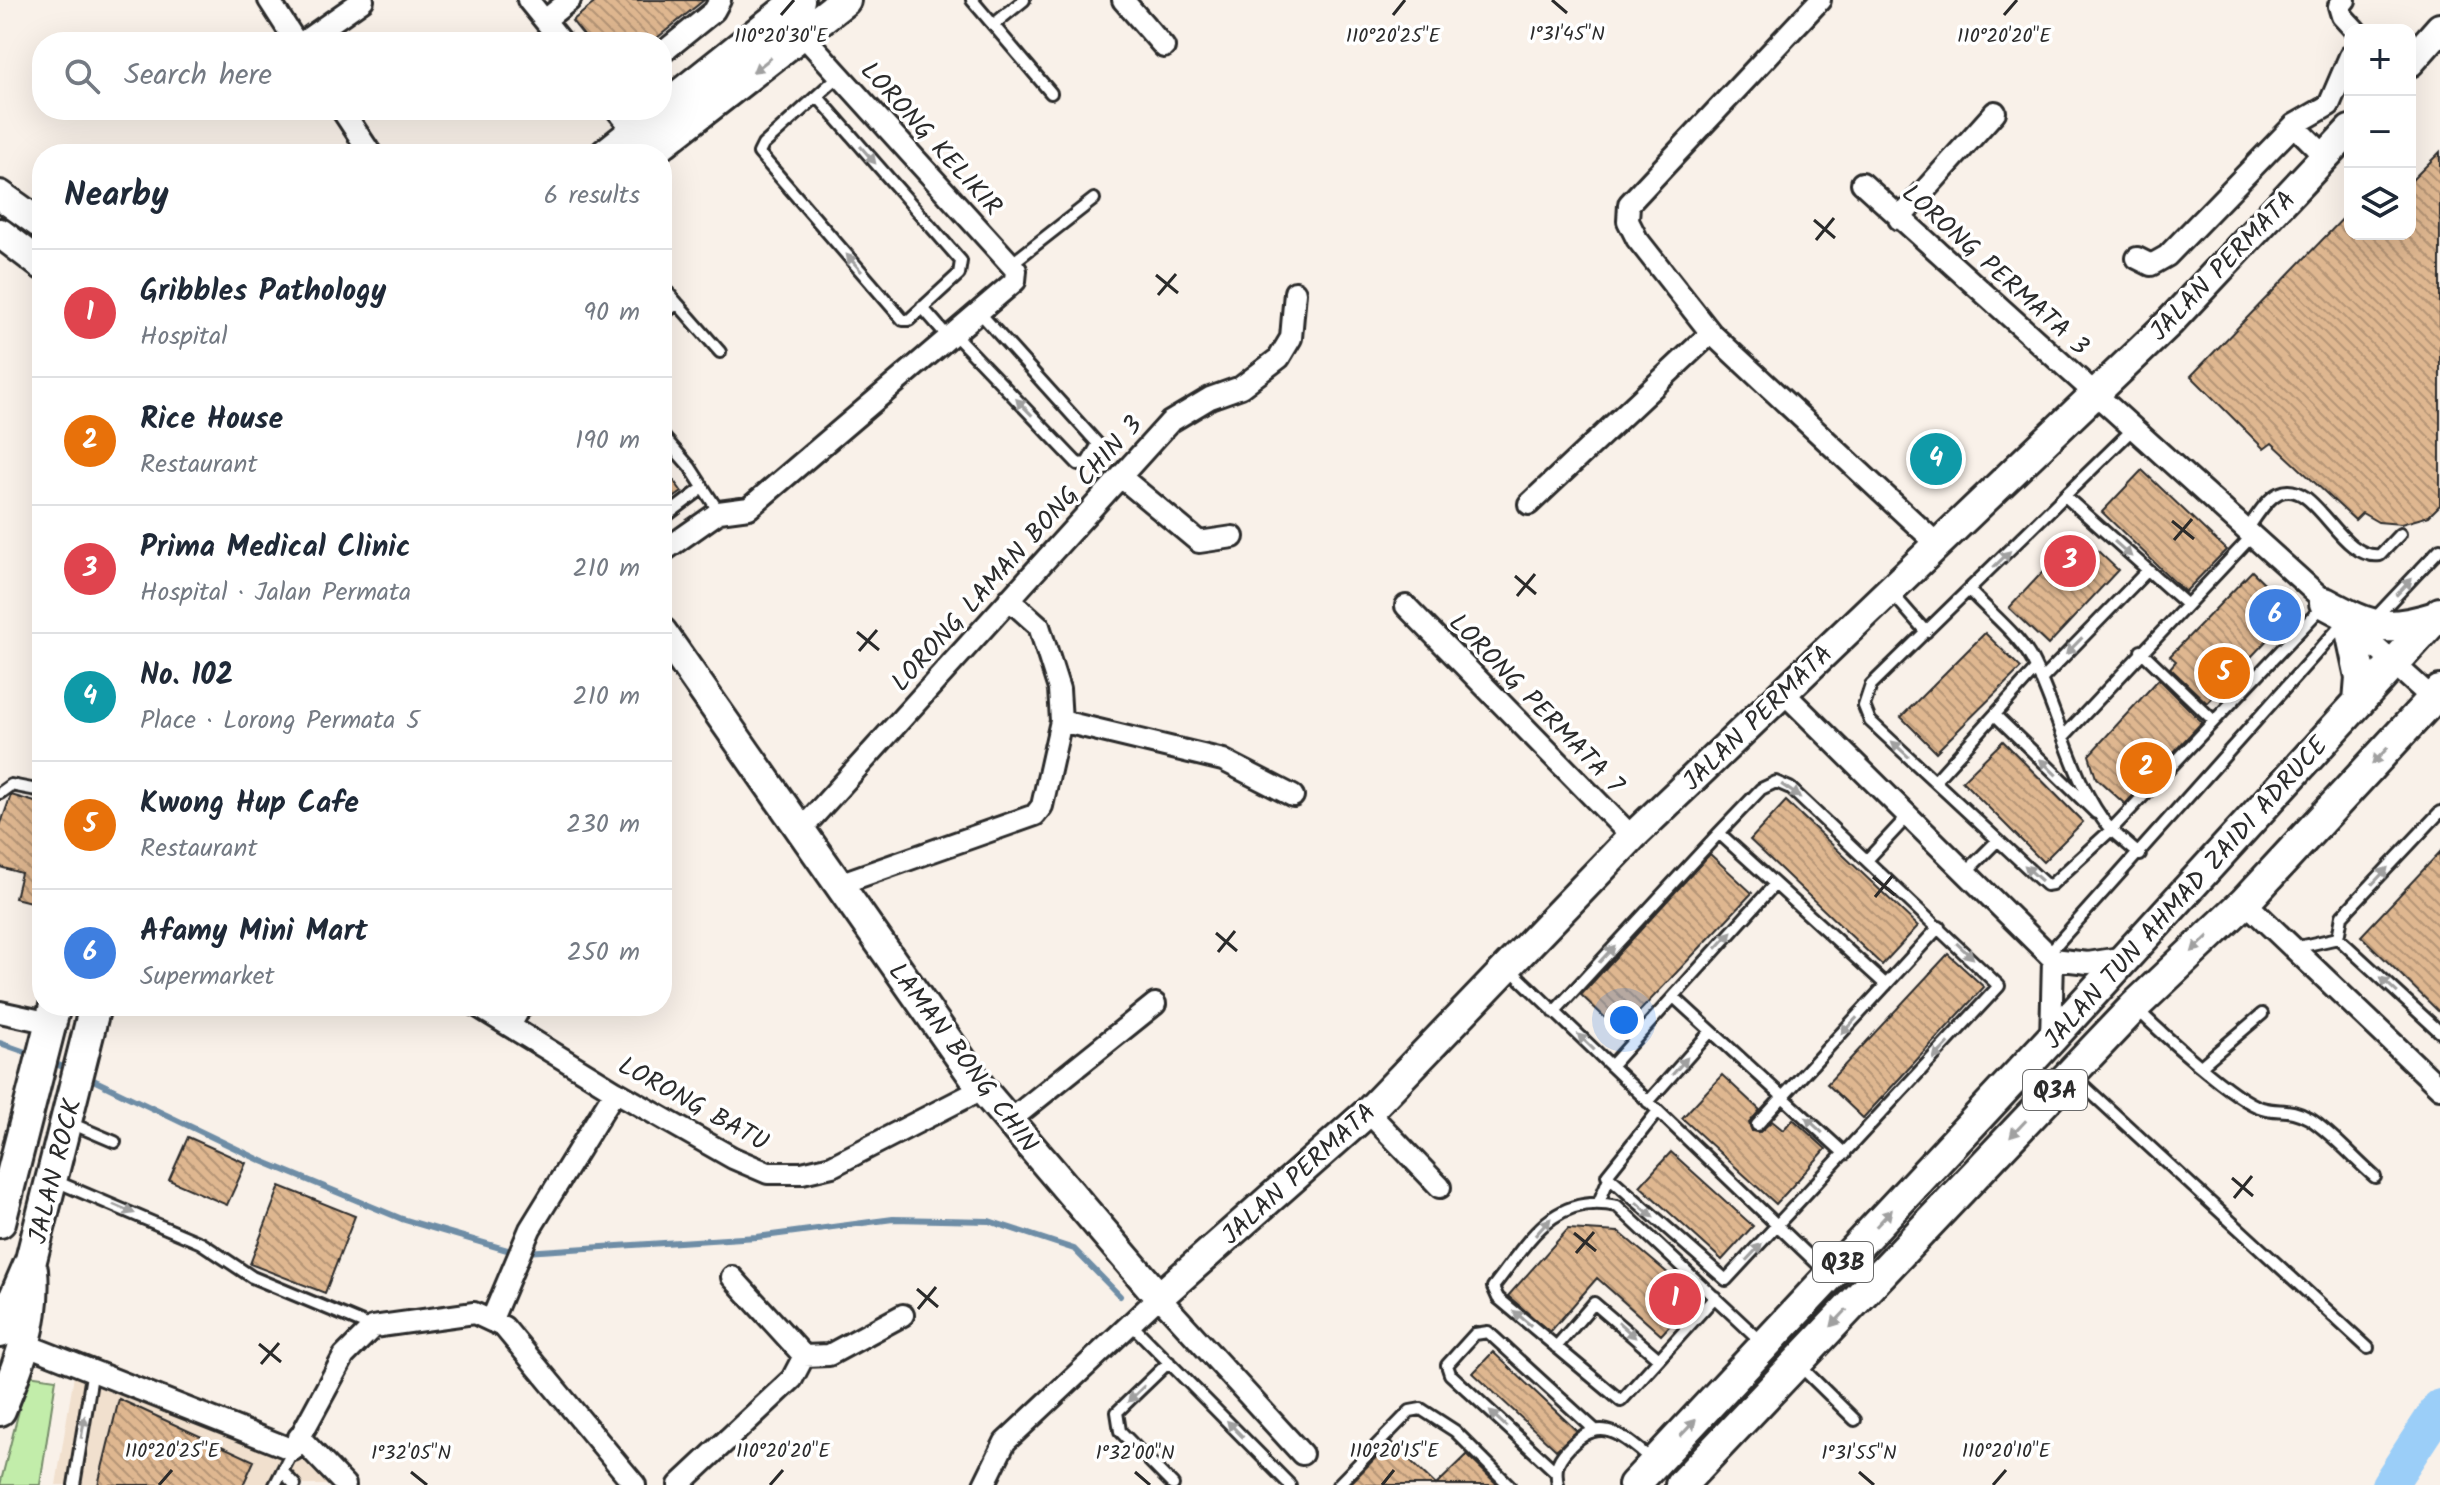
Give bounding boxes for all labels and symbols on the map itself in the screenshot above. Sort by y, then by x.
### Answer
text: 1°31'45"N [1529,19,1605,51]
text: 110°20'30"E [734,21,829,53]
text: 110°20'25"E [1346,21,1442,53]
text: 110°20'20"E [1957,21,2052,53]
street label: LORONG KELIKIR [849,52,1012,226]
one-way arrow [752,56,772,73]
one-way arrow [859,144,876,164]
street label: LORONG PERMATA 3 [1891,174,2098,367]
street label: JALAN PERMATA [2140,181,2307,352]
one-way arrow [845,253,863,273]
one-way arrow [1015,398,1033,417]
street label: LORONG LAMAN BONG CHIN 3 [881,407,1153,702]
pin: 4 [1910,429,1962,489]
pin: 3 [2044,531,2096,591]
one-way arrow [2114,540,2133,558]
one-way arrow [1992,550,2011,568]
one-way arrow [2395,578,2413,597]
pin: 6 [2249,585,2301,645]
street label: LORONG PERMATA 7 [1438,604,1634,805]
street label: JALAN PERMATA [1673,635,1844,802]
one-way arrow [2066,636,2084,655]
pin: 5 [2198,643,2250,703]
street label: JALAN TUN AHMAD ZAIDI ADRUCE [2034,727,2340,1060]
pin: 2 [2120,738,2172,798]
one-way arrow [1891,740,1910,758]
one-way arrow [2371,746,2389,765]
one-way arrow [2039,758,2058,777]
one-way arrow [1780,783,1802,799]
one-way arrow [2023,865,2043,882]
one-way arrow [2370,867,2388,886]
one-way arrow [1715,931,1733,950]
one-way arrow [2191,935,2210,953]
one-way arrow [1956,942,1975,960]
one-way arrow [1598,945,1616,964]
street label: LAMAN BONG CHIN [877,954,1048,1162]
one-way arrow [2380,977,2399,995]
your location [1604,1000,1644,1040]
one-way arrow [1840,1016,1858,1035]
one-way arrow [1577,1033,1596,1051]
one-way arrow [1933,1041,1951,1060]
street label: LORONG BATU [610,1046,776,1164]
one-way arrow [1671,1057,1688,1077]
road number: Q3A [2023,1070,2087,1110]
street label: JALAN PERMATA [1212,1093,1386,1256]
street label: JALAN ROCK [18,1094,94,1248]
one-way arrow [1805,1117,1824,1135]
one-way arrow [2009,1119,2028,1138]
one-way arrow [1635,1200,1654,1218]
one-way arrow [112,1202,136,1215]
one-way arrow [1875,1209,1893,1228]
one-way arrow [1533,1217,1551,1236]
one-way arrow [1745,1242,1763,1261]
road number: Q3B [1813,1242,1873,1282]
pin: 1 [1649,1269,1701,1329]
one-way arrow [1831,1308,1849,1327]
one-way arrow [1513,1310,1533,1327]
one-way arrow [1618,1320,1637,1338]
one-way arrow [1127,1384,1146,1402]
one-way arrow [1488,1410,1507,1428]
one-way arrow [78,1414,90,1439]
one-way arrow [1678,1419,1696,1438]
one-way arrow [1226,1420,1245,1439]
text: 110°20'25"E [125,1436,221,1468]
text: 110°20'20"E [736,1436,831,1468]
text: 110°20'15"E [1349,1436,1440,1468]
text: 110°20'10"E [1962,1436,2052,1468]
text: 1°32'05"N [371,1438,451,1470]
text: 1°32'00"N [1095,1438,1175,1470]
text: 1°31'55"N [1821,1438,1897,1470]

